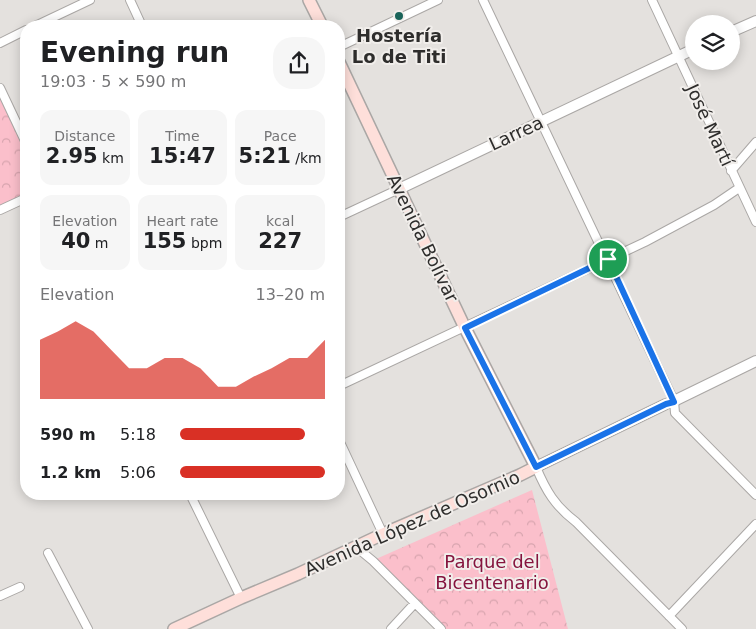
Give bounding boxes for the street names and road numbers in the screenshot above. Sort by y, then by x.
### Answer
street label: José Martí [681,80,739,170]
street label: Larrea [486,111,546,155]
street label: Avenida Bolívar [383,170,463,306]
street label: Avenida López de Osornio [301,466,523,580]

